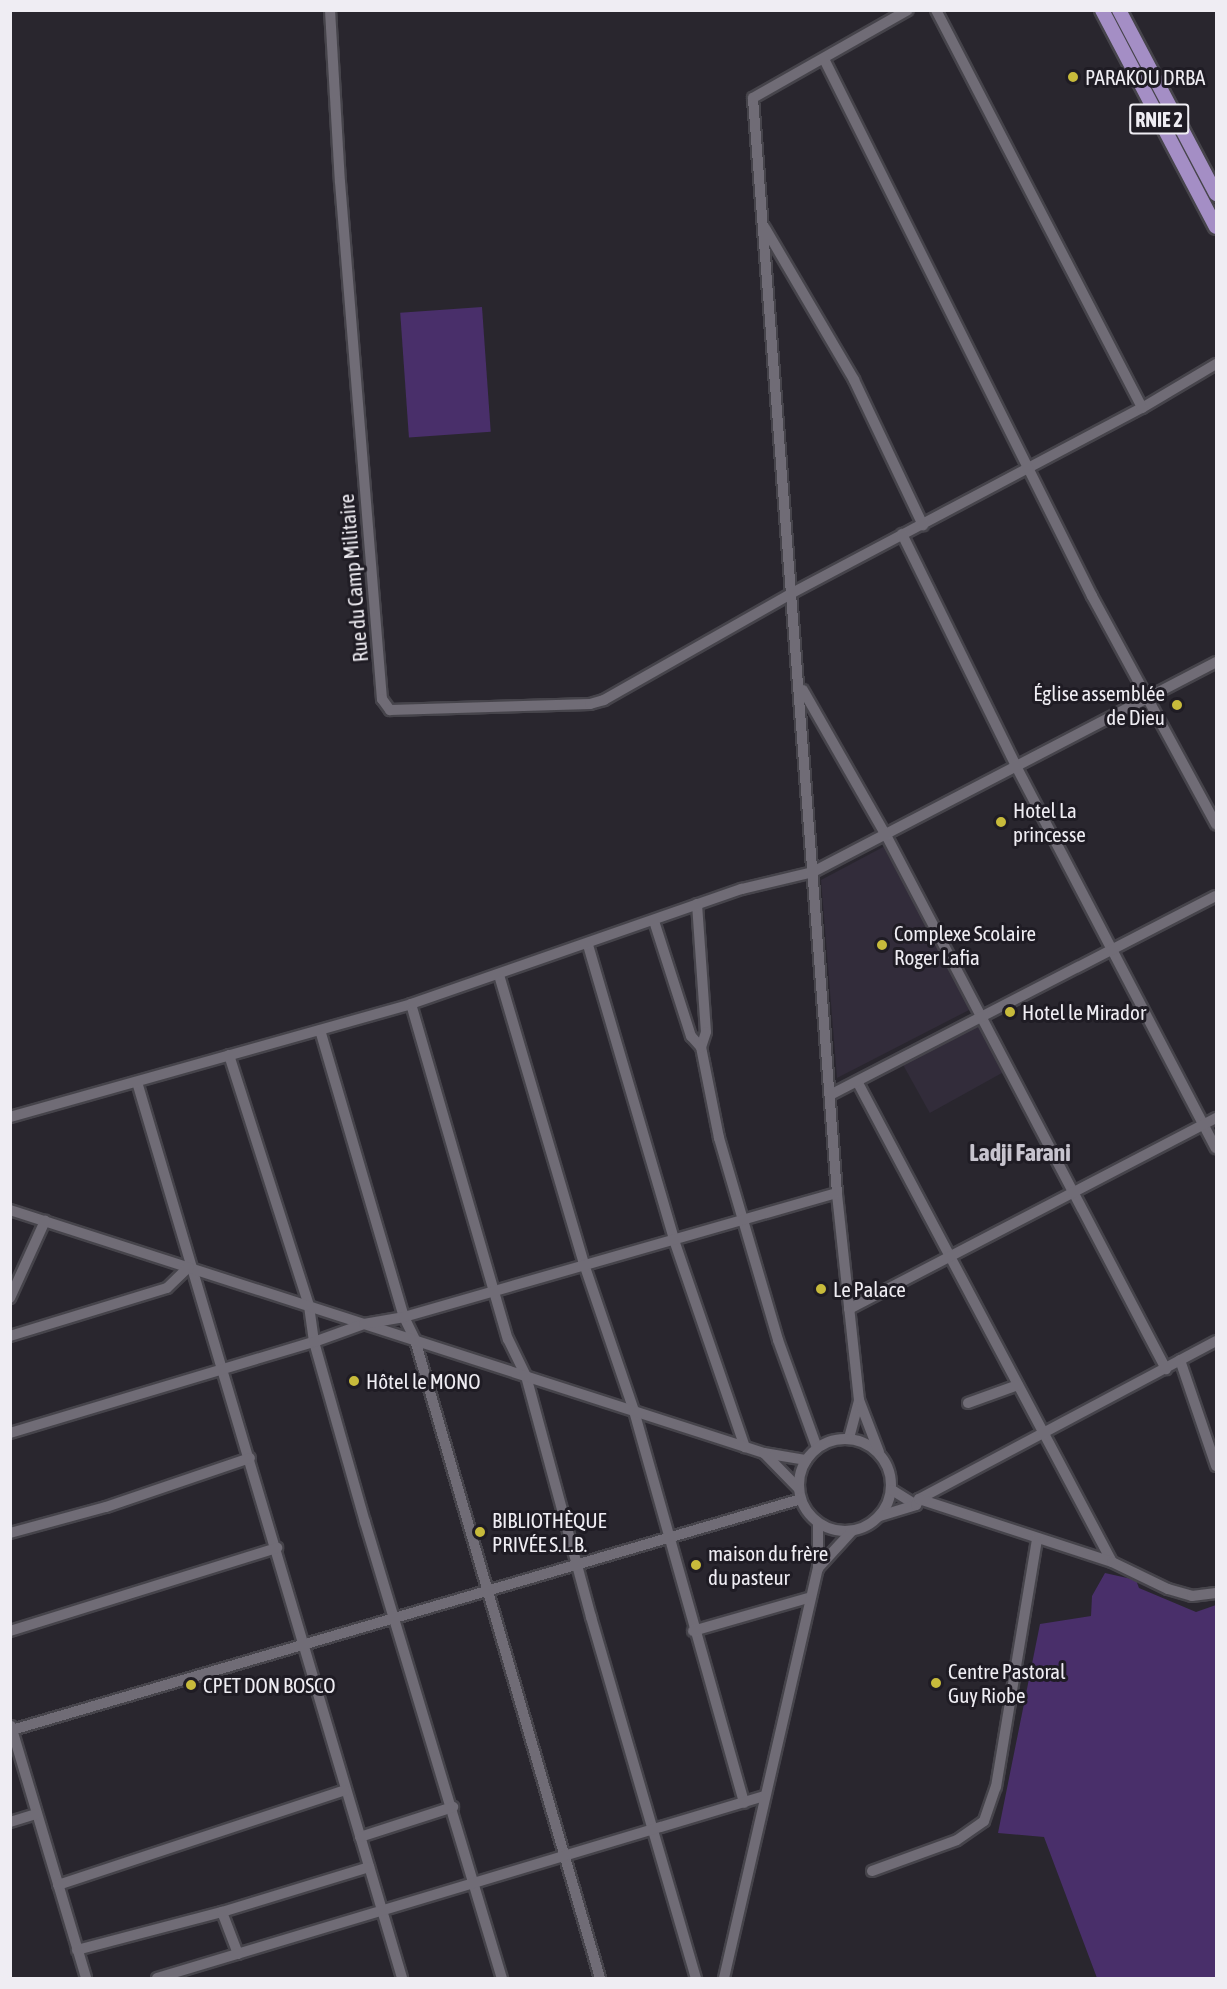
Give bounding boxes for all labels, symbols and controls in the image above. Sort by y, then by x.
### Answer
place label: PARAKOU DRBA [1085,64,1205,90]
marker: PARAKOU DRBA [1066,70,1080,84]
road number: RNIE 2 [1129,102,1189,136]
street label: Rue du Camp Militaire [333,493,373,663]
place label: Église assemblée de Dieu [1033,680,1165,730]
marker: Église assemblée de Dieu [1170,698,1184,712]
place label: Hotel La princesse [1013,797,1086,847]
marker: Hotel La princesse [994,815,1008,829]
place label: Complexe Scolaire Roger Lafia [894,920,1036,970]
marker: Complexe Scolaire Roger Lafia [875,938,889,952]
place label: Hotel le Mirador [1022,999,1146,1025]
marker: Hotel le Mirador [1003,1005,1017,1019]
district label: Ladji Farani [969,1139,1071,1167]
place label: Le Palace [833,1276,906,1302]
marker: Le Palace [814,1282,828,1296]
place label: Hôtel le MONO [366,1368,481,1394]
marker: Hôtel le MONO [347,1374,361,1388]
place label: BIBLIOTHÈQUE PRIVÉE S.L.B. [492,1507,607,1557]
marker: BIBLIOTHÈQUE PRIVÉE S.L.B. [473,1525,487,1539]
place label: maison du frère du pasteur [708,1540,828,1590]
marker: maison du frère du pasteur [689,1558,703,1572]
place label: Centre Pastoral Guy Riobe [948,1658,1066,1708]
place label: CPET DON BOSCO [203,1672,335,1698]
marker: Centre Pastoral Guy Riobe [929,1676,943,1690]
marker: CPET DON BOSCO [184,1678,198,1692]

